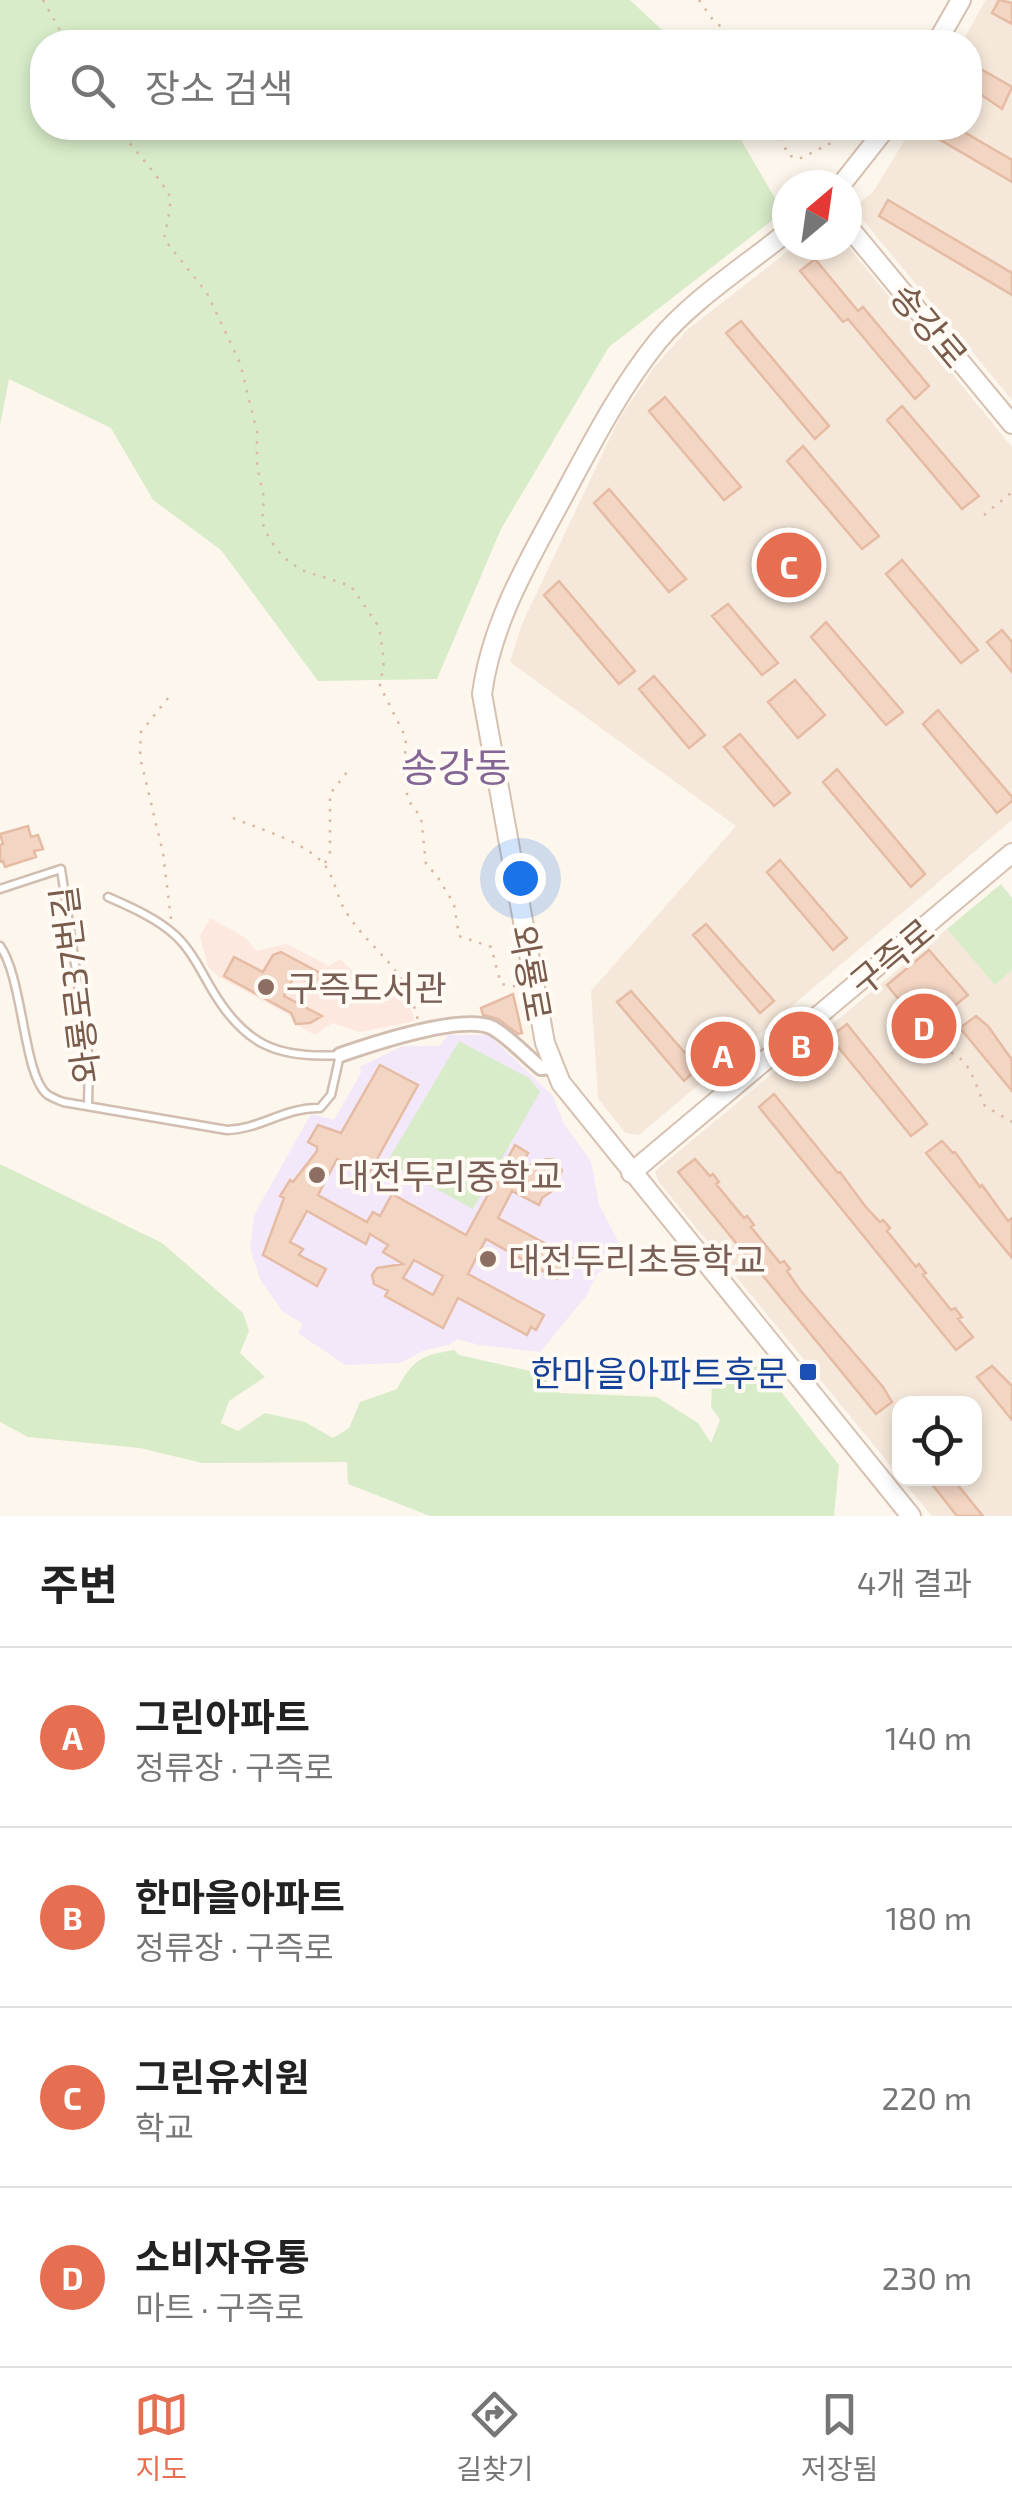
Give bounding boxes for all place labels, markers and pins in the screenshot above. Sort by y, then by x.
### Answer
pin: C [756,528,822,602]
place label: 구즉도서관 [286,966,447,1008]
marker: 구즉도서관 [255,976,277,998]
pin: D [892,988,956,1064]
pin: B [768,1006,834,1082]
pin: A [690,1016,756,1092]
place label: 대전두리중학교 [337,1154,562,1196]
marker: 대전두리중학교 [306,1164,328,1186]
place label: 대전두리초등학교 [508,1238,766,1280]
marker: 대전두리초등학교 [477,1248,499,1270]
place label: 한마을아파트후문 [530,1351,788,1393]
marker: 한마을아파트후문 [797,1361,819,1383]

